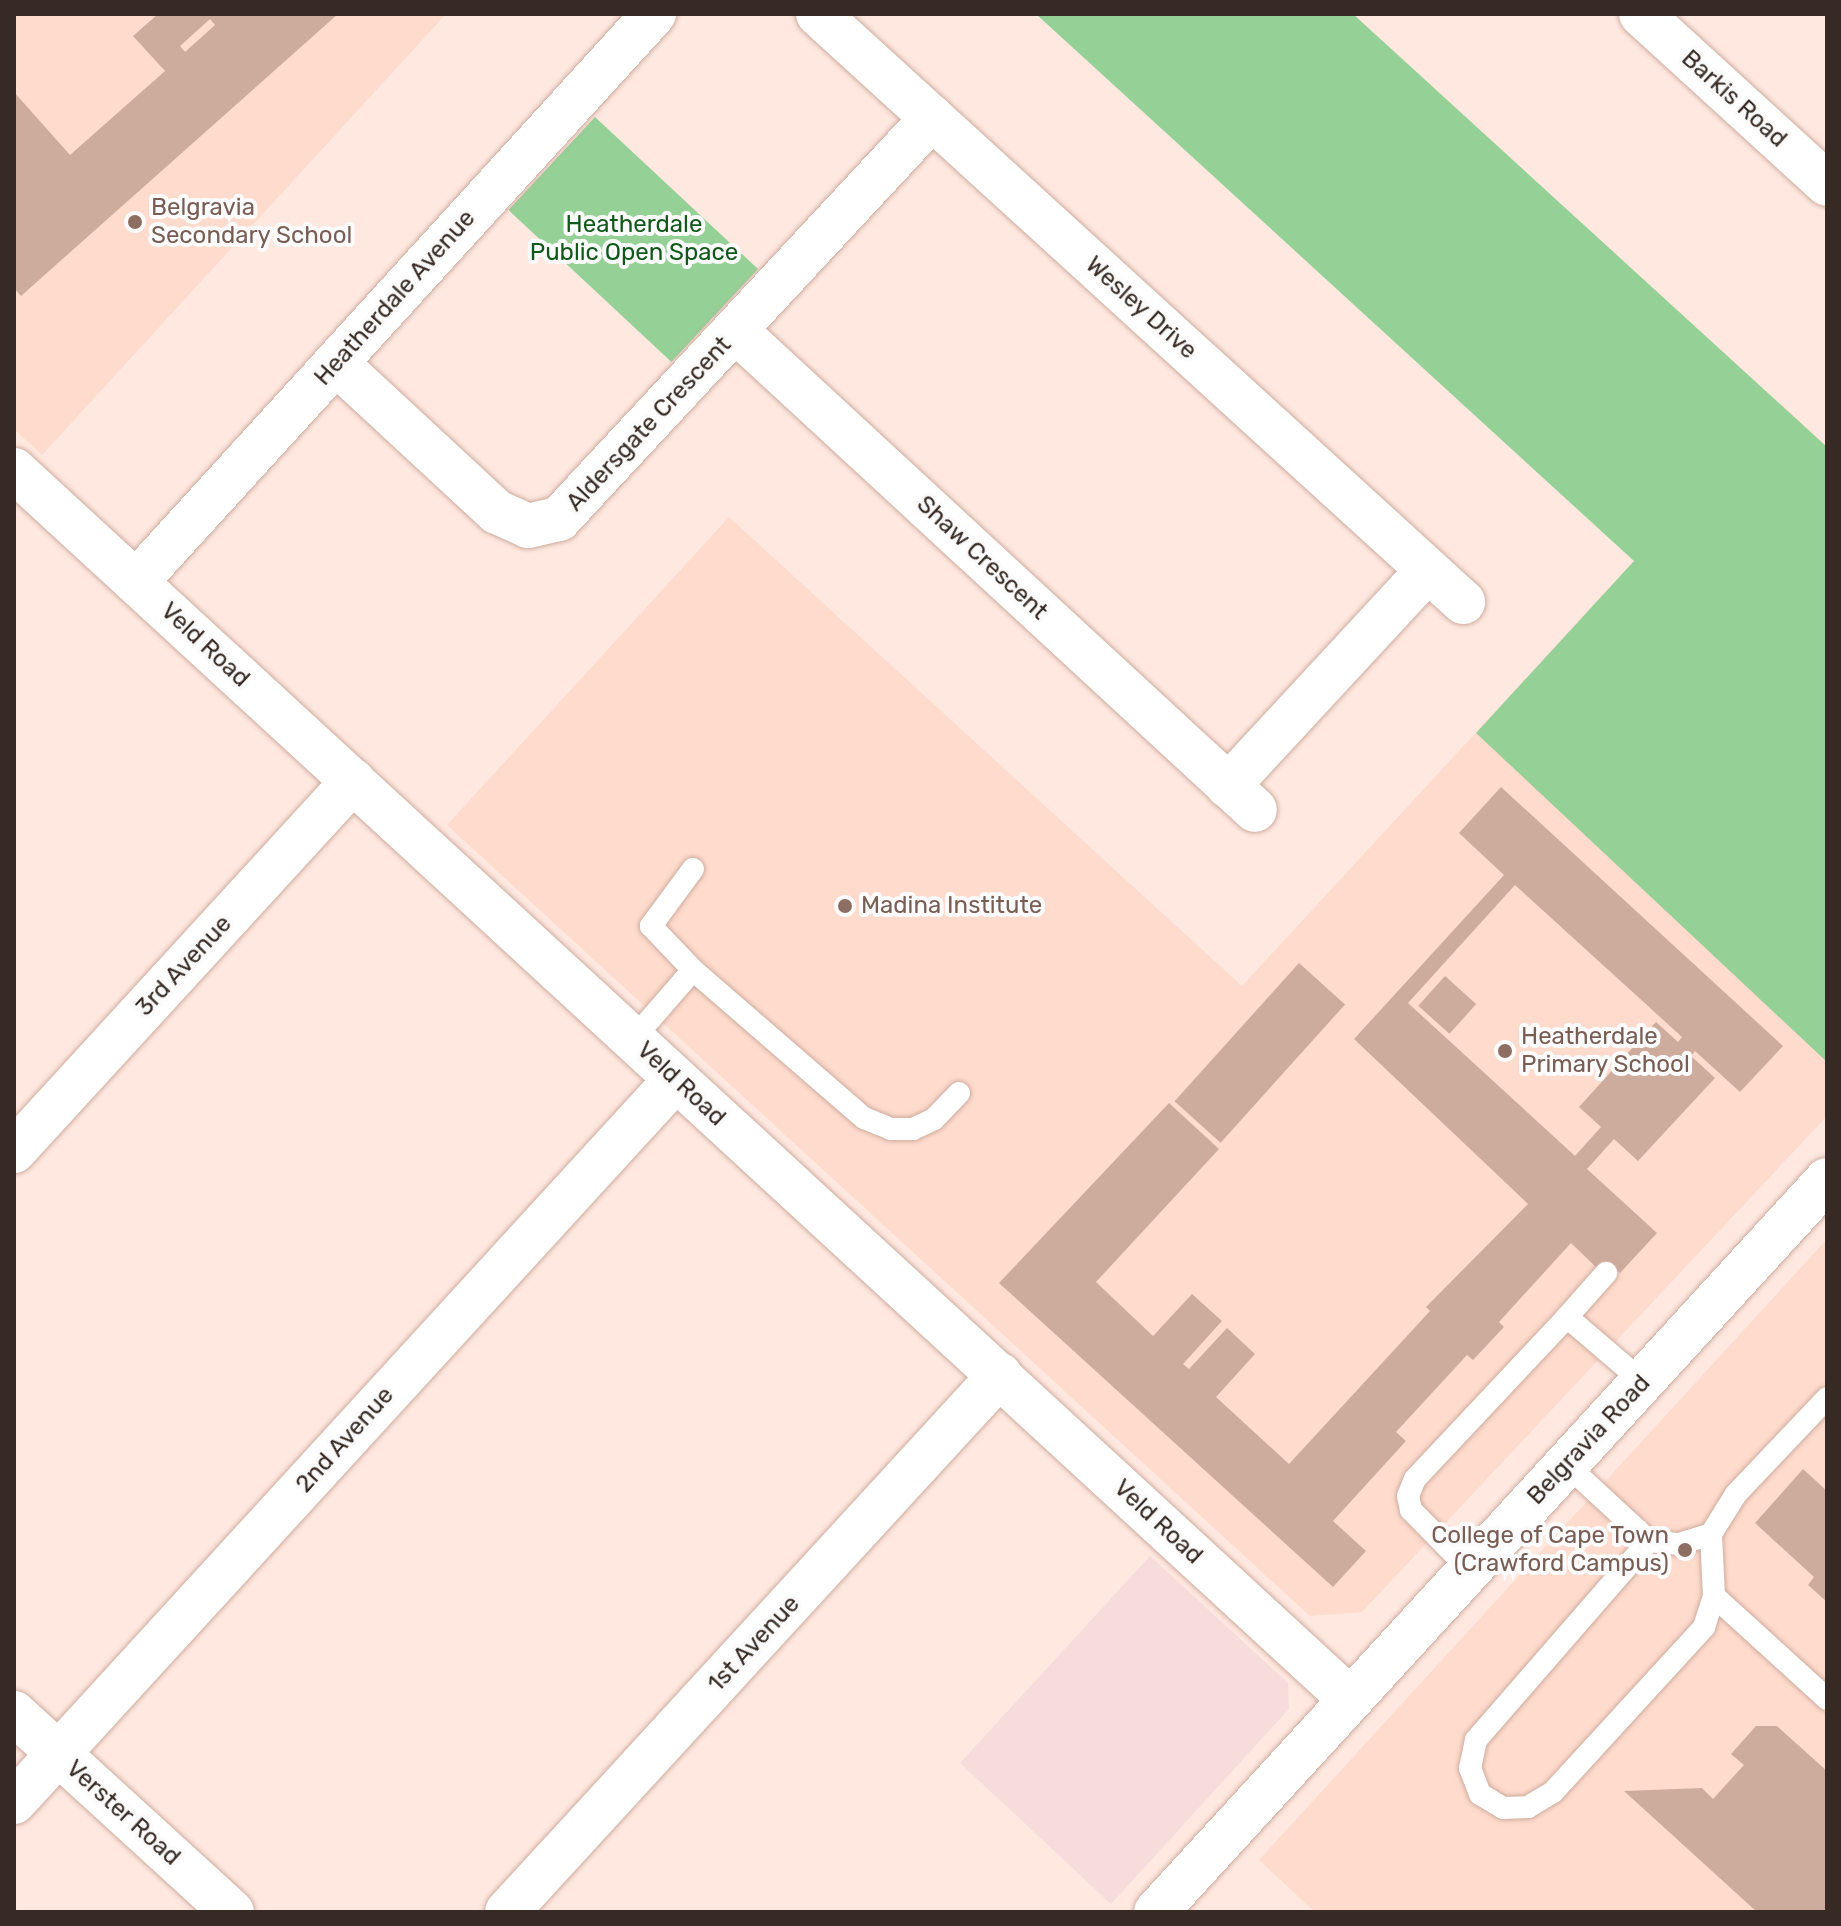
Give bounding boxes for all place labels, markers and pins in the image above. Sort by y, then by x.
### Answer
place label: Belgravia Secondary School [151,194,353,250]
marker: Belgravia Secondary School [126,213,144,231]
place label: Madina Institute [861,892,1042,920]
marker: Madina Institute [836,897,854,915]
place label: Heatherdale Primary School [1521,1023,1690,1079]
marker: Heatherdale Primary School [1496,1042,1514,1060]
place label: College of Cape Town (Crawford Campus) [1430,1522,1669,1578]
marker: College of Cape Town (Crawford Campus) [1676,1541,1694,1559]

